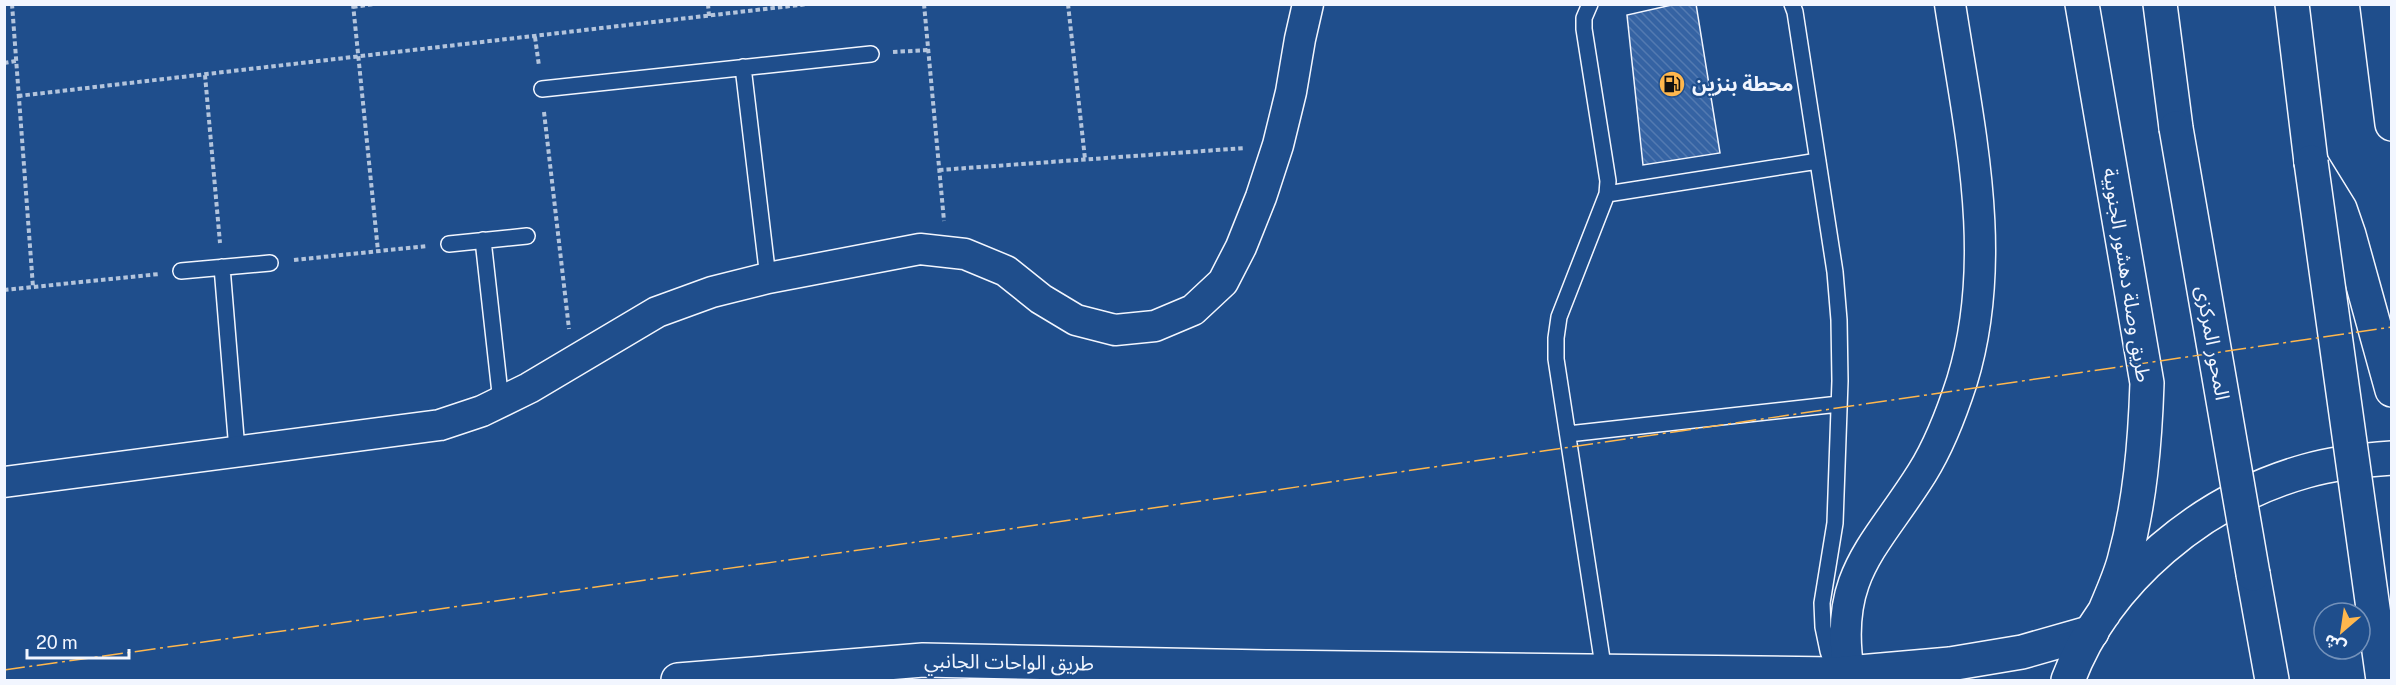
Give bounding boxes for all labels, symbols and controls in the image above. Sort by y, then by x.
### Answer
fuel station icon: محطة بنزين [1657,69,1687,99]
place label: محطة بنزين [1692,72,1793,96]
street label: طريق وصلة دهشور الجنوبية [2097,166,2156,384]
street label: المحور المركزى [2191,284,2235,402]
north arrow [2312,601,2372,661]
scale bar [27,622,129,660]
text: ش [2321,630,2349,657]
text: 20 m [36,632,78,653]
street label: طريق الواحات الجانبي [924,649,1094,679]

